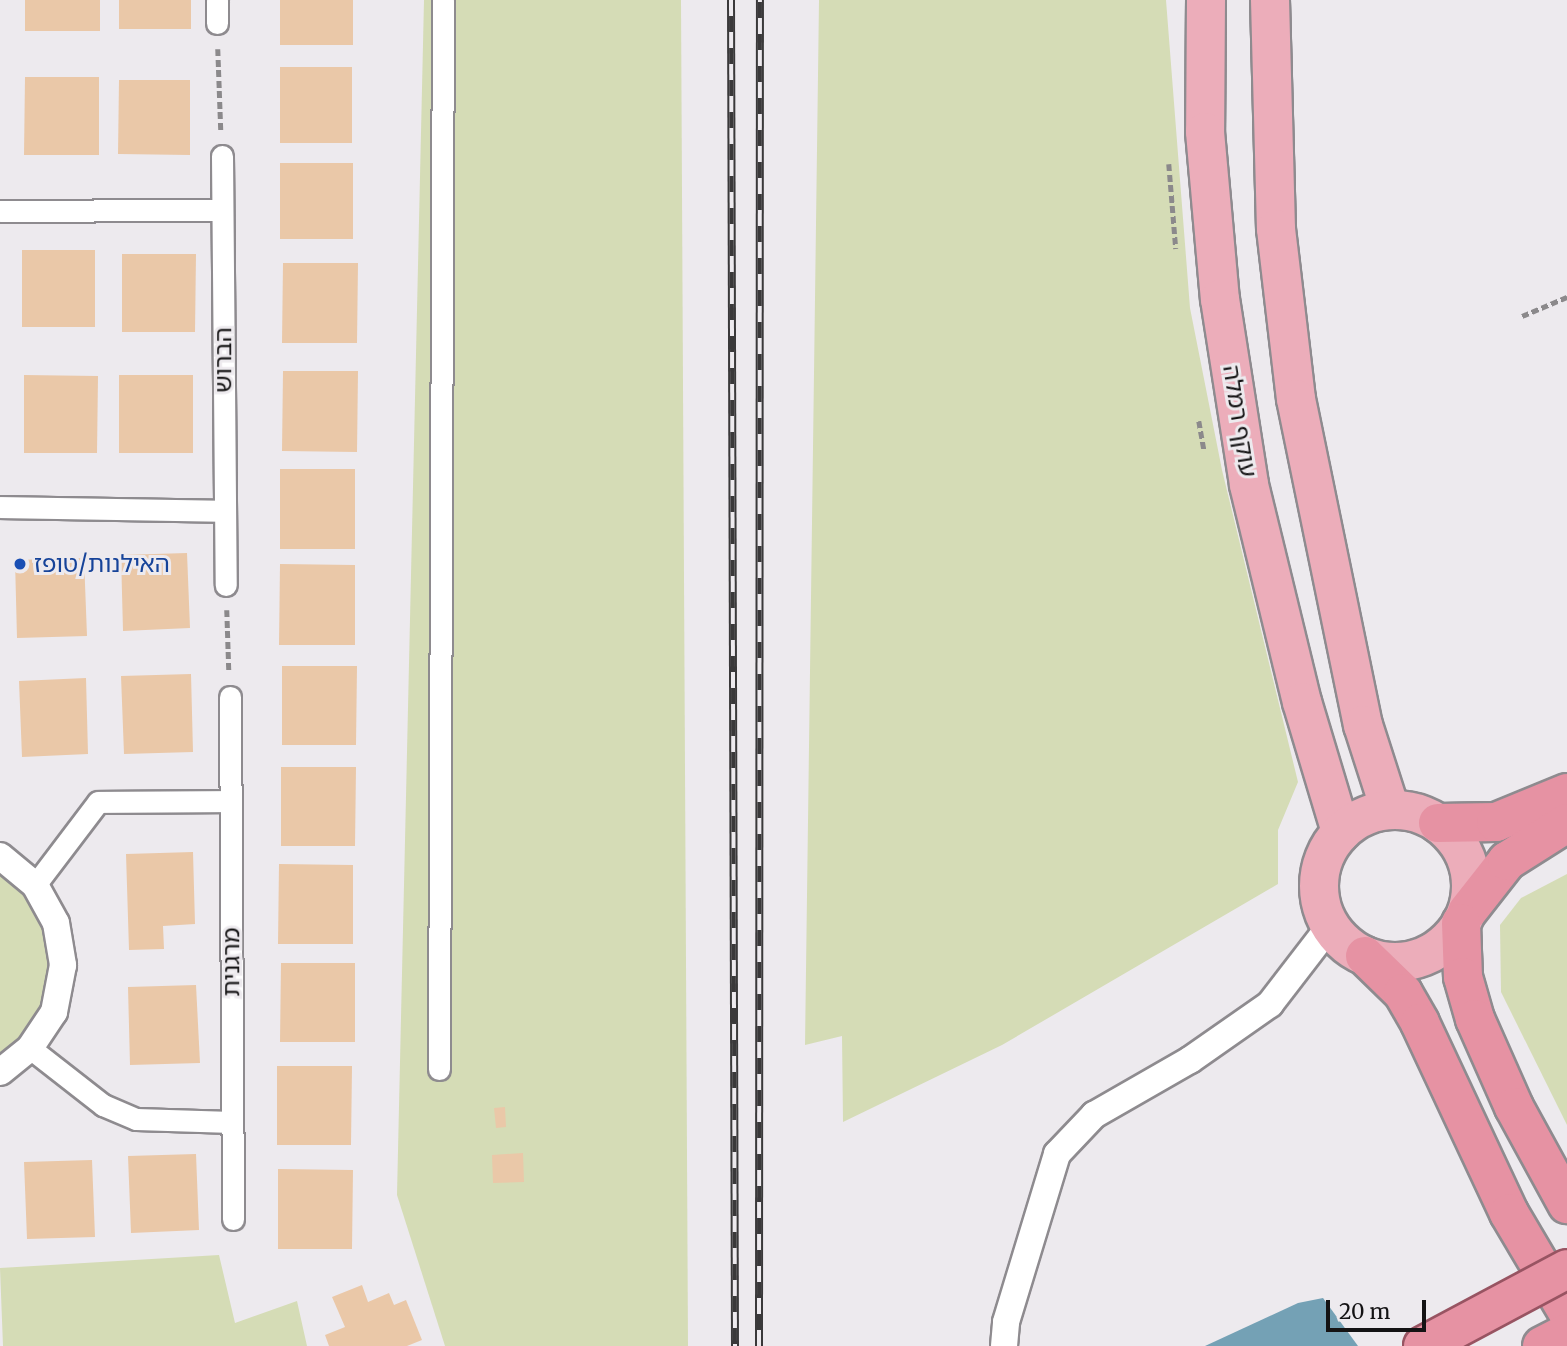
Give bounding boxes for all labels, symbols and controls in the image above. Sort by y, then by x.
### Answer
street label: הברוש [209,327,237,393]
street label: עוקף רמלה [1217,363,1263,479]
place label: האילנות/טופז [34,550,170,578]
marker: האילנות/טופז [12,556,28,572]
street label: מרגנית [217,927,245,997]
scale bar [1329,1286,1429,1330]
text: 20 m [1339,1298,1390,1325]

